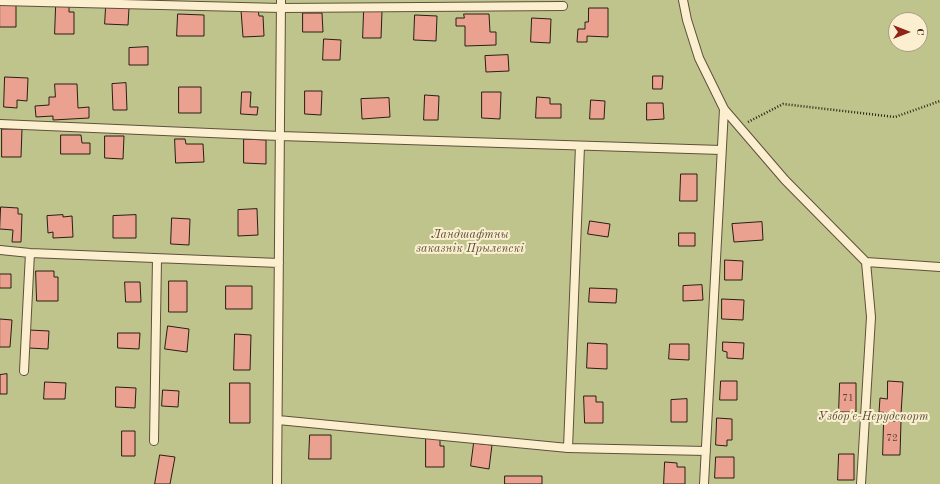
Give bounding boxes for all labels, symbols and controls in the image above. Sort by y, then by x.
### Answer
north arrow [888,12,928,52]
text: С [914,28,925,36]
park label: Ландшафтны заказнік Прылепскі [416,228,524,256]
house number: 71 [842,392,854,404]
park label: Узбор'е-Нерудспорт [818,410,928,424]
house number: 72 [886,432,898,444]

